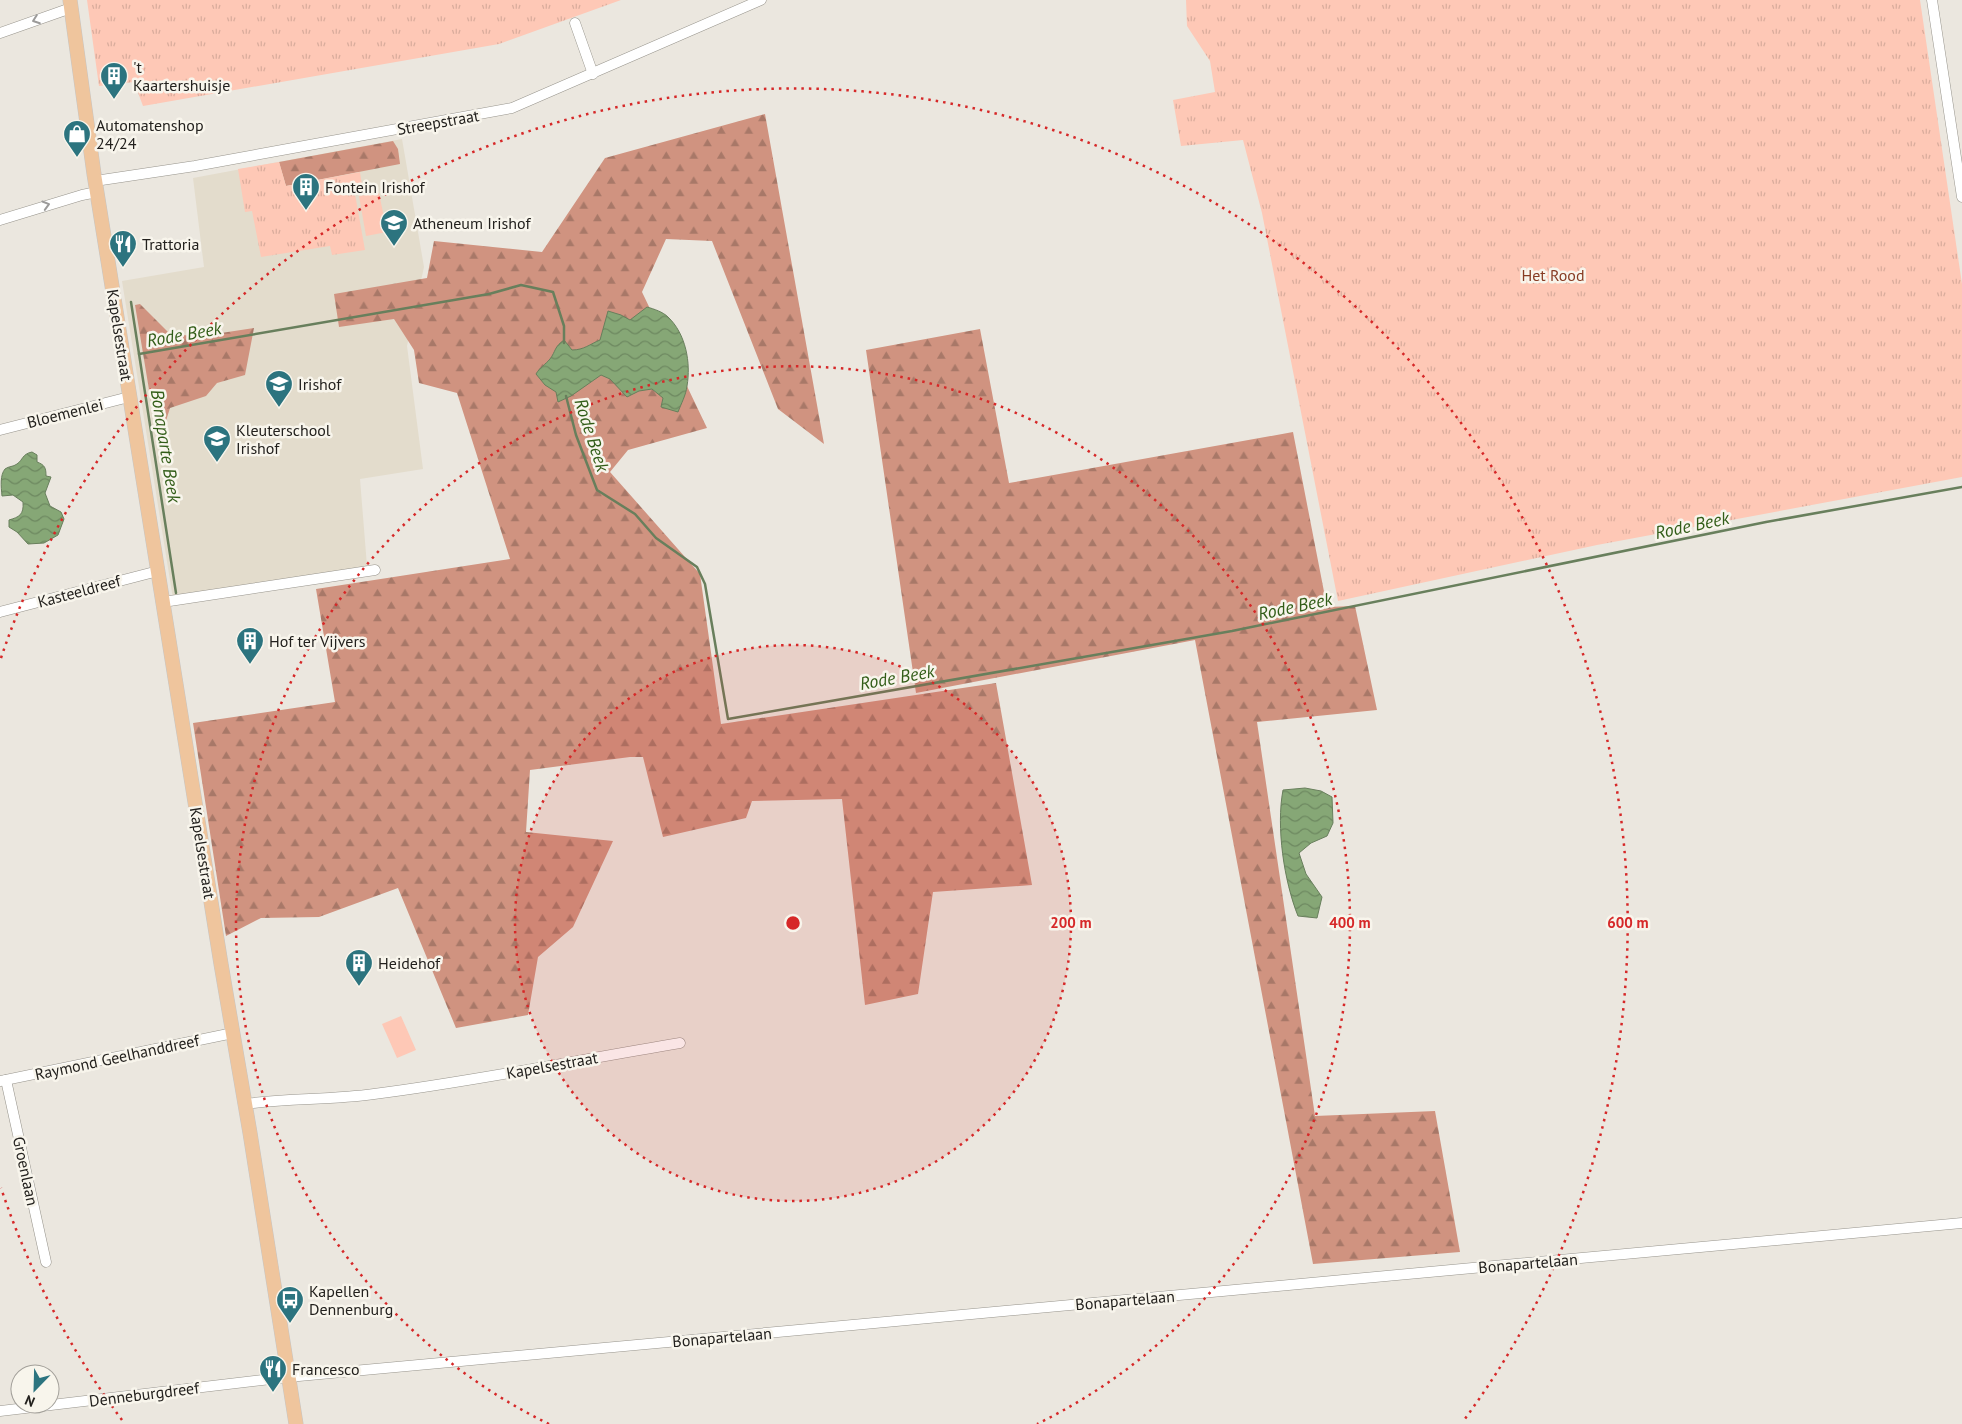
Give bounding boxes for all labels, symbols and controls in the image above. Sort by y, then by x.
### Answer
one-way arrow [32,14,40,24]
place label: 't Kaartershuisje [133,57,230,95]
building icon: 't Kaartershuisje [99,61,129,100]
street label: Streepstraat [395,105,481,139]
place label: Automatenshop 24/24 [96,115,204,153]
shop icon: Automatenshop 24/24 [62,119,92,158]
building icon: Fontein Irishof [291,172,321,211]
place label: Fontein Irishof [325,177,426,197]
one-way arrow [42,201,50,211]
school or university icon: Atheneum Irishof [379,208,409,247]
place label: Atheneum Irishof [413,213,531,233]
restaurant icon: Trattoria [108,229,138,268]
place label: Trattoria [142,234,200,254]
park label: Het Rood [1521,265,1585,285]
street label: Kapelsestraat [103,288,137,383]
water label: Rode Beek [145,316,224,352]
school or university icon: Irishof [264,369,294,408]
place label: Irishof [298,374,342,394]
water label: Bonaparte Beek [146,388,186,505]
street label: Bloemenlei [25,394,105,432]
water label: Rode Beek [569,396,615,475]
place label: Kleuterschool Irishof [236,420,331,458]
school or university icon: Kleuterschool Irishof [202,424,232,463]
water label: Rode Beek [1653,506,1732,544]
street label: Kasteeldreef [35,570,124,612]
water label: Rode Beek [1256,587,1335,625]
building icon: Hof ter Vijvers [235,626,265,665]
place label: Hof ter Vijvers [269,631,366,651]
water label: Rode Beek [858,659,937,695]
street label: Kapelsestraat [186,806,220,901]
text: 200 m [1050,913,1092,932]
text: 400 m [1329,913,1371,932]
text: 600 m [1607,913,1649,932]
centre of rings [784,914,802,932]
building icon: Heidehof [344,948,374,987]
place label: Heidehof [378,953,441,973]
street label: Raymond Geelhanddreef [33,1030,202,1084]
street label: Kapelsestraat [505,1047,600,1083]
street label: Groenlaan [9,1135,43,1207]
street label: Bonapartelaan [1477,1249,1579,1277]
place label: Kapellen Dennenburg [309,1281,393,1319]
bus stop icon: Kapellen Dennenburg [275,1285,305,1324]
street label: Bonapartelaan [1074,1286,1176,1314]
street label: Bonapartelaan [671,1323,773,1351]
restaurant icon: Francesco [258,1354,288,1393]
place label: Francesco [292,1359,360,1379]
north arrow [10,1364,60,1414]
street label: Denneburgdreef [88,1377,201,1411]
text: N [22,1391,38,1411]

